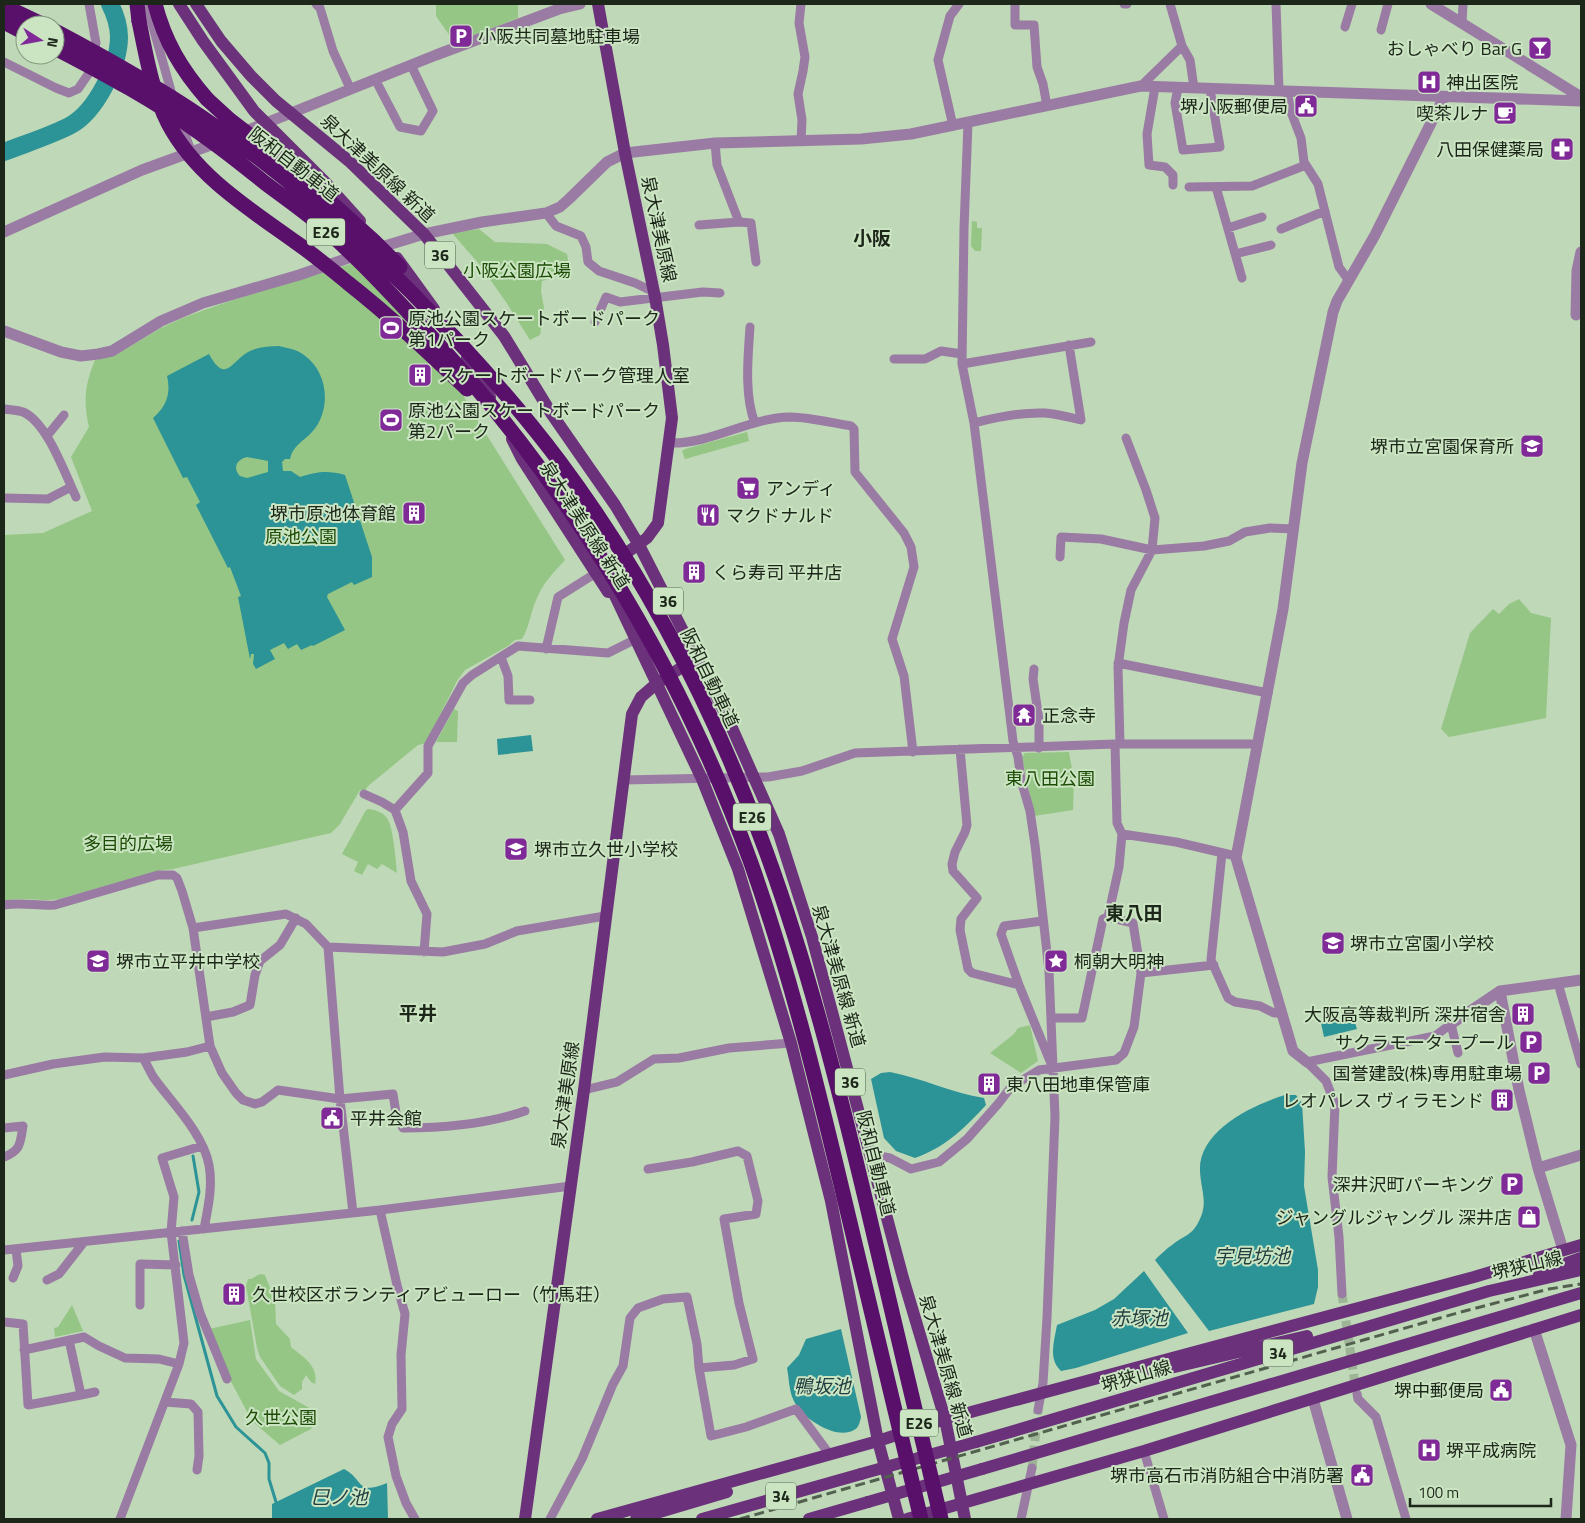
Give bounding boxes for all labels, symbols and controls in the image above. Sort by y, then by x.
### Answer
north arrow [15,15,65,65]
parking icon: 小阪共同墓地駐車場 [448,23,474,49]
place label: 小阪共同墓地駐車場 [478,23,640,50]
place label: おしゃべり Bar G [1387,35,1522,62]
bar icon: おしゃべり Bar G [1527,35,1553,61]
text: N [42,36,64,49]
hospital icon: 神出医院 [1416,69,1442,95]
place label: 神出医院 [1446,69,1518,96]
place label: 堺小阪郵便局 [1180,93,1288,120]
public building icon: 堺小阪郵便局 [1293,93,1319,119]
place label: 喫茶ルナ [1416,100,1488,127]
cafe icon: 喫茶ルナ [1492,100,1518,126]
street label: 泉大津美原線 新道 [315,108,441,228]
street label: 阪和自動車道 [243,120,345,208]
place label: 八田保健薬局 [1436,136,1544,163]
pharmacy icon: 八田保健薬局 [1549,136,1575,162]
street label: 泉大津美原線 [635,173,683,285]
road number: E26 [307,218,345,246]
district label: 小阪 [853,223,891,252]
road number: 36 [425,242,455,268]
park label: 小阪公園広場 [463,257,571,284]
place label: 原池公園スケートボードパーク 第1パーク [408,305,660,353]
sports icon: 原池公園スケートボードパーク 第1パーク [378,315,404,341]
building icon: スケートボードパーク管理人室 [407,362,433,388]
place label: スケートボードパーク管理人室 [438,362,690,389]
place label: 原池公園スケートボードパーク 第2パーク [408,397,660,445]
sports icon: 原池公園スケートボードパーク 第2パーク [378,407,404,433]
place label: 堺市立宮園保育所 [1370,433,1514,460]
school or university icon: 堺市立宮園保育所 [1519,433,1545,459]
street label: 泉大津美原線 新道 [533,456,637,594]
supermarket icon: アンディ [735,475,761,501]
place label: アンディ [766,475,836,502]
place label: 堺市原池体育館 [270,500,396,527]
building icon: 堺市原池体育館 [401,500,427,526]
restaurant icon: マクドナルド [695,502,721,528]
place label: マクドナルド [726,502,834,529]
park label: 原池公園 [265,523,337,550]
building icon: くら寿司 平井店 [681,559,707,585]
place label: くら寿司 平井店 [712,559,842,586]
road number: 36 [653,588,683,614]
street label: 阪和自動車道 [674,624,746,732]
temple icon: 正念寺 [1011,702,1037,728]
place label: 正念寺 [1042,702,1096,729]
park label: 東八田公園 [1005,765,1095,792]
road number: E26 [733,804,771,830]
park label: 多目的広場 [83,830,173,857]
school or university icon: 堺市立久世小学校 [503,836,529,862]
place label: 堺市立久世小学校 [534,836,678,863]
district label: 東八田 [1105,898,1163,927]
street label: 泉大津美原線 新道 [806,901,872,1051]
school or university icon: 堺市立宮園小学校 [1320,930,1346,956]
place label: 堺市立宮園小学校 [1350,930,1494,957]
school or university icon: 堺市立平井中学校 [85,948,111,974]
place label: 堺市立平井中学校 [116,948,260,975]
place icon: 桐朝大明神 [1043,948,1069,974]
place label: 桐朝大明神 [1074,948,1164,975]
district label: 平井 [399,998,437,1027]
place label: 大阪高等裁判所 深井宿舎 [1304,1001,1506,1028]
building icon: 大阪高等裁判所 深井宿舎 [1510,1001,1536,1027]
place label: サクラモータープール [1335,1029,1514,1056]
parking icon: サクラモータープール [1518,1029,1544,1055]
street label: 泉大津美原線 [544,1040,586,1150]
place label: 国誉建設(株)専用駐車場 [1332,1060,1522,1087]
parking icon: 国誉建設(株)専用駐車場 [1526,1060,1552,1086]
road number: 36 [835,1068,865,1096]
building icon: 東八田地車保管庫 [976,1071,1002,1097]
place label: 東八田地車保管庫 [1006,1071,1150,1098]
place label: レオパレス ヴィラモンド [1282,1087,1484,1114]
building icon: レオパレス ヴィラモンド [1489,1087,1515,1113]
public building icon: 平井会館 [319,1105,345,1131]
place label: 平井会館 [350,1105,422,1132]
street label: 阪和自動車道 [850,1107,902,1219]
place label: 深井沢町パーキング [1333,1171,1494,1198]
parking icon: 深井沢町パーキング [1499,1171,1525,1197]
place label: ジャングルジャングル 深井店 [1276,1204,1512,1231]
shop icon: ジャングルジャングル 深井店 [1516,1204,1542,1230]
water label: 宇見坊池 [1214,1241,1292,1270]
street label: 堺狭山線 [1489,1244,1565,1286]
building icon: 久世校区ボランティアビューロー（竹馬荘） [221,1281,247,1307]
place label: 久世校区ボランティアビューロー（竹馬荘） [252,1281,611,1308]
street label: 泉大津美原線 新道 [913,1291,979,1441]
water label: 赤塚池 [1110,1303,1169,1332]
road number: 34 [1263,1340,1293,1366]
street label: 堺狭山線 [1098,1353,1174,1399]
water label: 鴨坂池 [793,1371,852,1400]
place label: 堺中郵便局 [1394,1377,1484,1404]
public building icon: 堺中郵便局 [1488,1377,1514,1403]
park label: 久世公園 [245,1404,317,1431]
road number: E26 [900,1410,938,1436]
hospital icon: 堺平成病院 [1416,1437,1442,1463]
place label: 堺平成病院 [1446,1437,1536,1464]
place label: 堺市高石市消防組合中消防署 [1110,1462,1344,1489]
public building icon: 堺市高石市消防組合中消防署 [1349,1462,1375,1488]
scale bar [1410,1476,1551,1508]
text: 100 m [1418,1481,1459,1504]
water label: 巳ノ池 [310,1482,369,1511]
road number: 34 [766,1482,796,1510]

